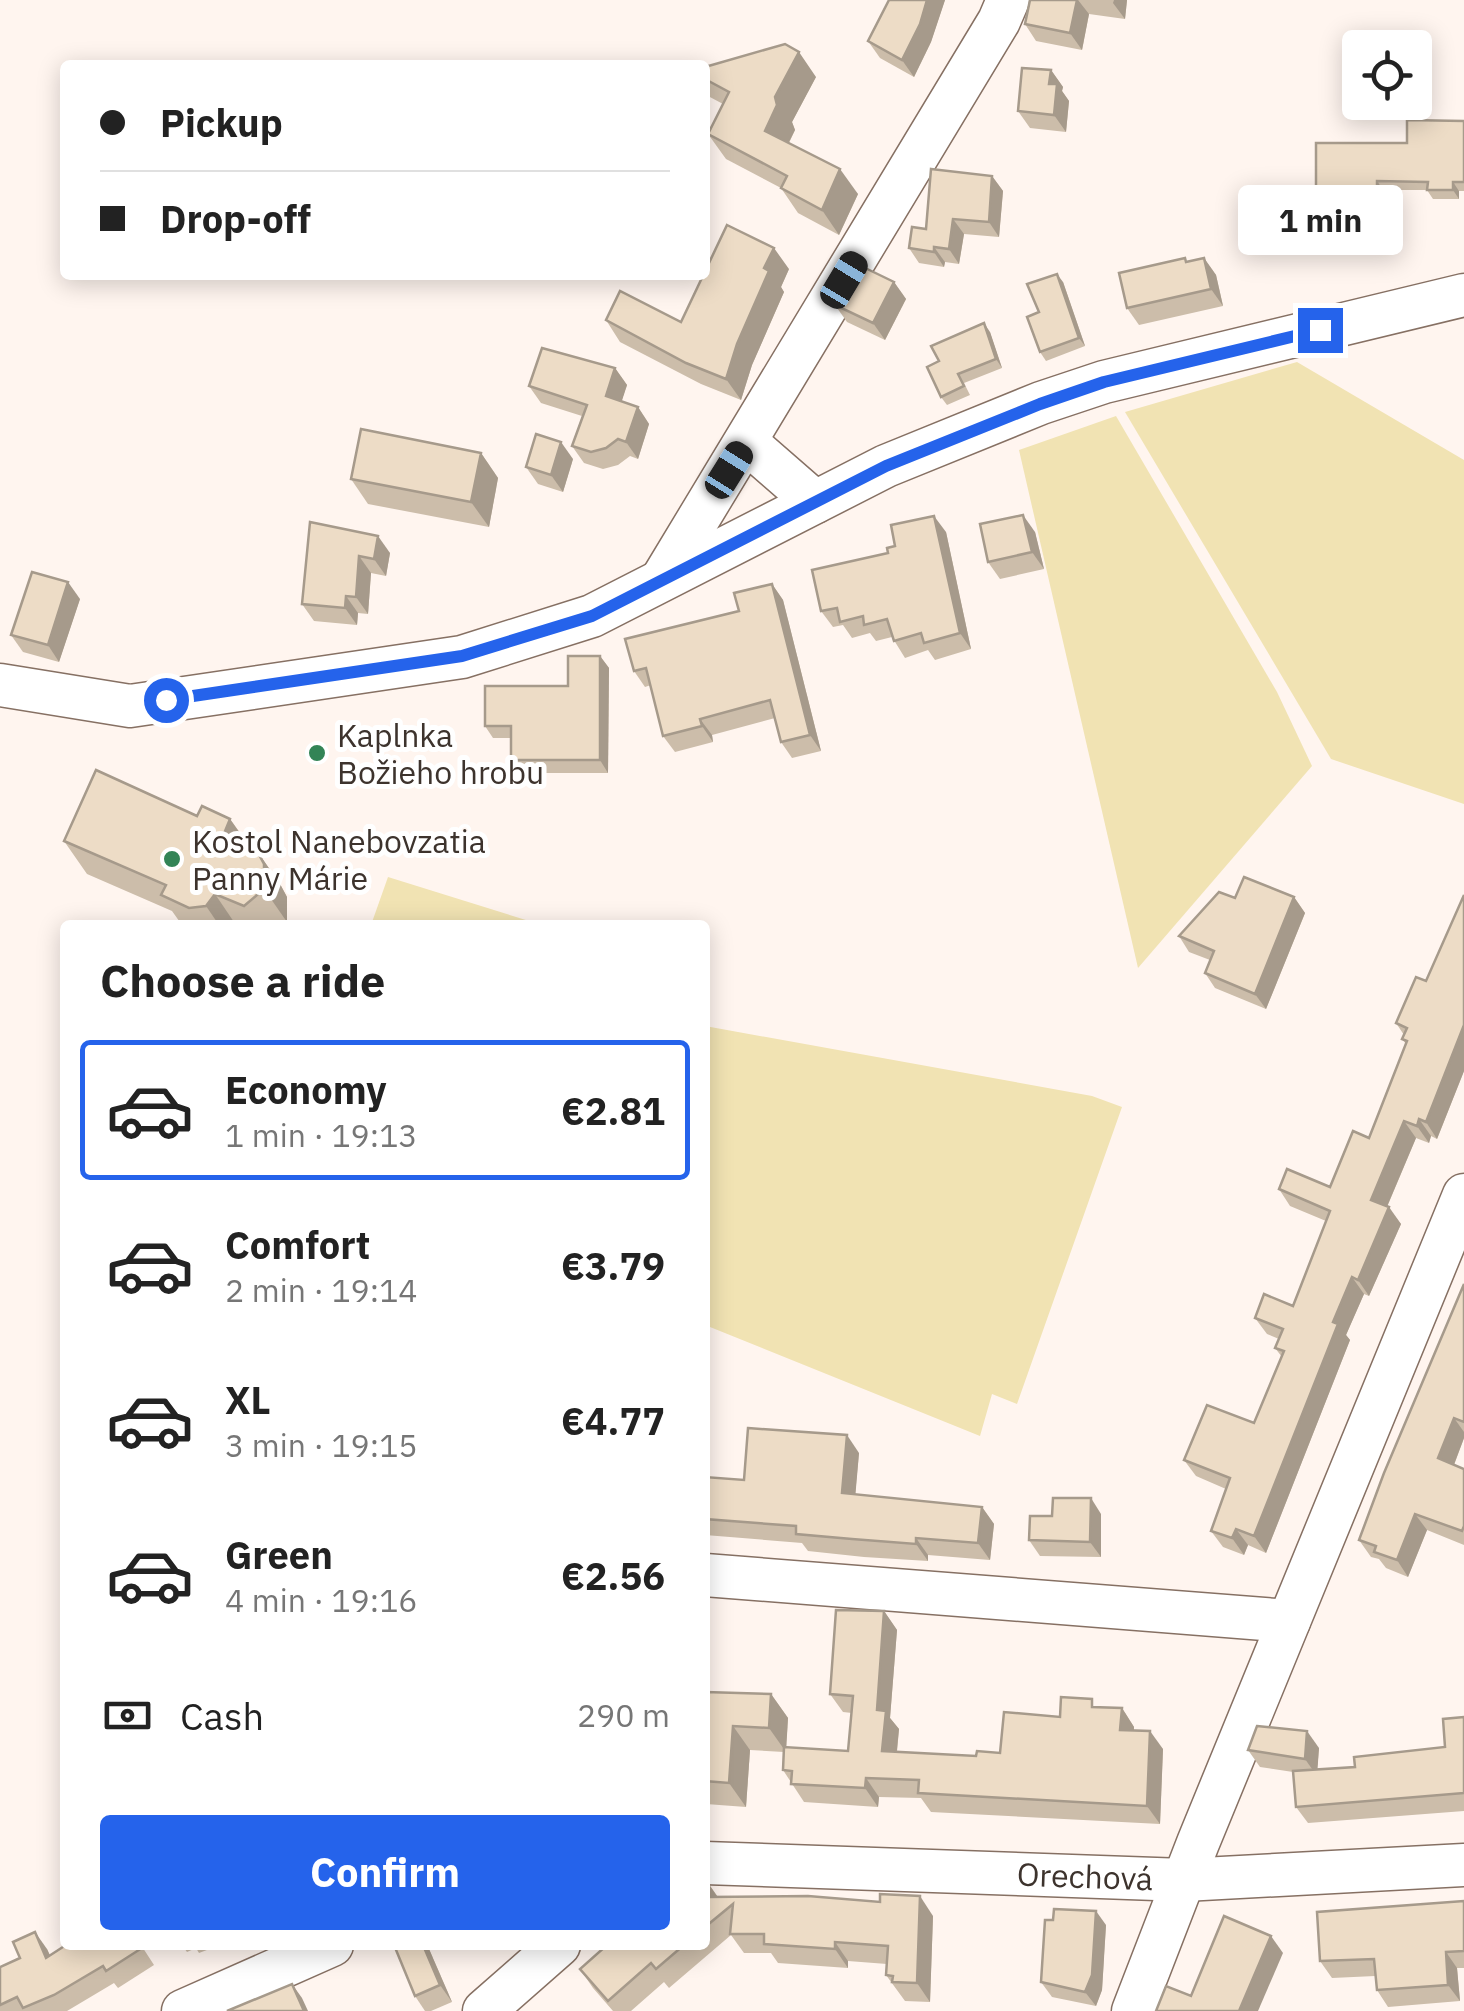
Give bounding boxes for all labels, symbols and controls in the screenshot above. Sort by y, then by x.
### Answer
map controls [1342,30,1432,120]
button: locate [1342,30,1432,120]
text: Pickup [160,98,283,147]
callout: 1 min [1238,185,1402,255]
text: Drop-off [160,194,311,243]
text: 1 min [1279,199,1362,241]
car [816,247,872,313]
route end [1298,308,1343,353]
car [700,437,758,503]
route start [144,678,189,723]
place label: Kaplnka Božieho hrobu [337,714,544,793]
marker: Kaplnka Božieho hrobu [306,742,328,764]
place label: Kostol Nanebovzatia Panny Márie [192,820,486,899]
marker: Kostol Nanebovzatia Panny Márie [161,848,183,870]
text: Choose a ride [100,951,385,1009]
icon: car [105,1065,195,1155]
text: Economy [225,1065,387,1114]
text: €2.81 [561,1086,665,1135]
text: 1 min · 19:13 [225,1114,418,1156]
icon: car [105,1220,195,1310]
text: Comfort [225,1220,370,1269]
text: €3.79 [561,1241,665,1290]
text: 2 min · 19:14 [225,1269,418,1311]
icon: car [105,1375,195,1465]
text: XL [225,1375,271,1424]
text: €4.77 [561,1396,665,1445]
text: 3 min · 19:15 [225,1424,418,1466]
icon: car [105,1530,195,1620]
text: Green [225,1530,333,1579]
text: €2.56 [561,1551,665,1600]
text: 4 min · 19:16 [225,1579,418,1621]
icon: cash [100,1688,155,1743]
text: Cash [180,1691,264,1740]
text: 290 m [577,1694,670,1736]
button: Confirm [100,1815,670,1930]
street label: Orechová [1016,1853,1154,1899]

